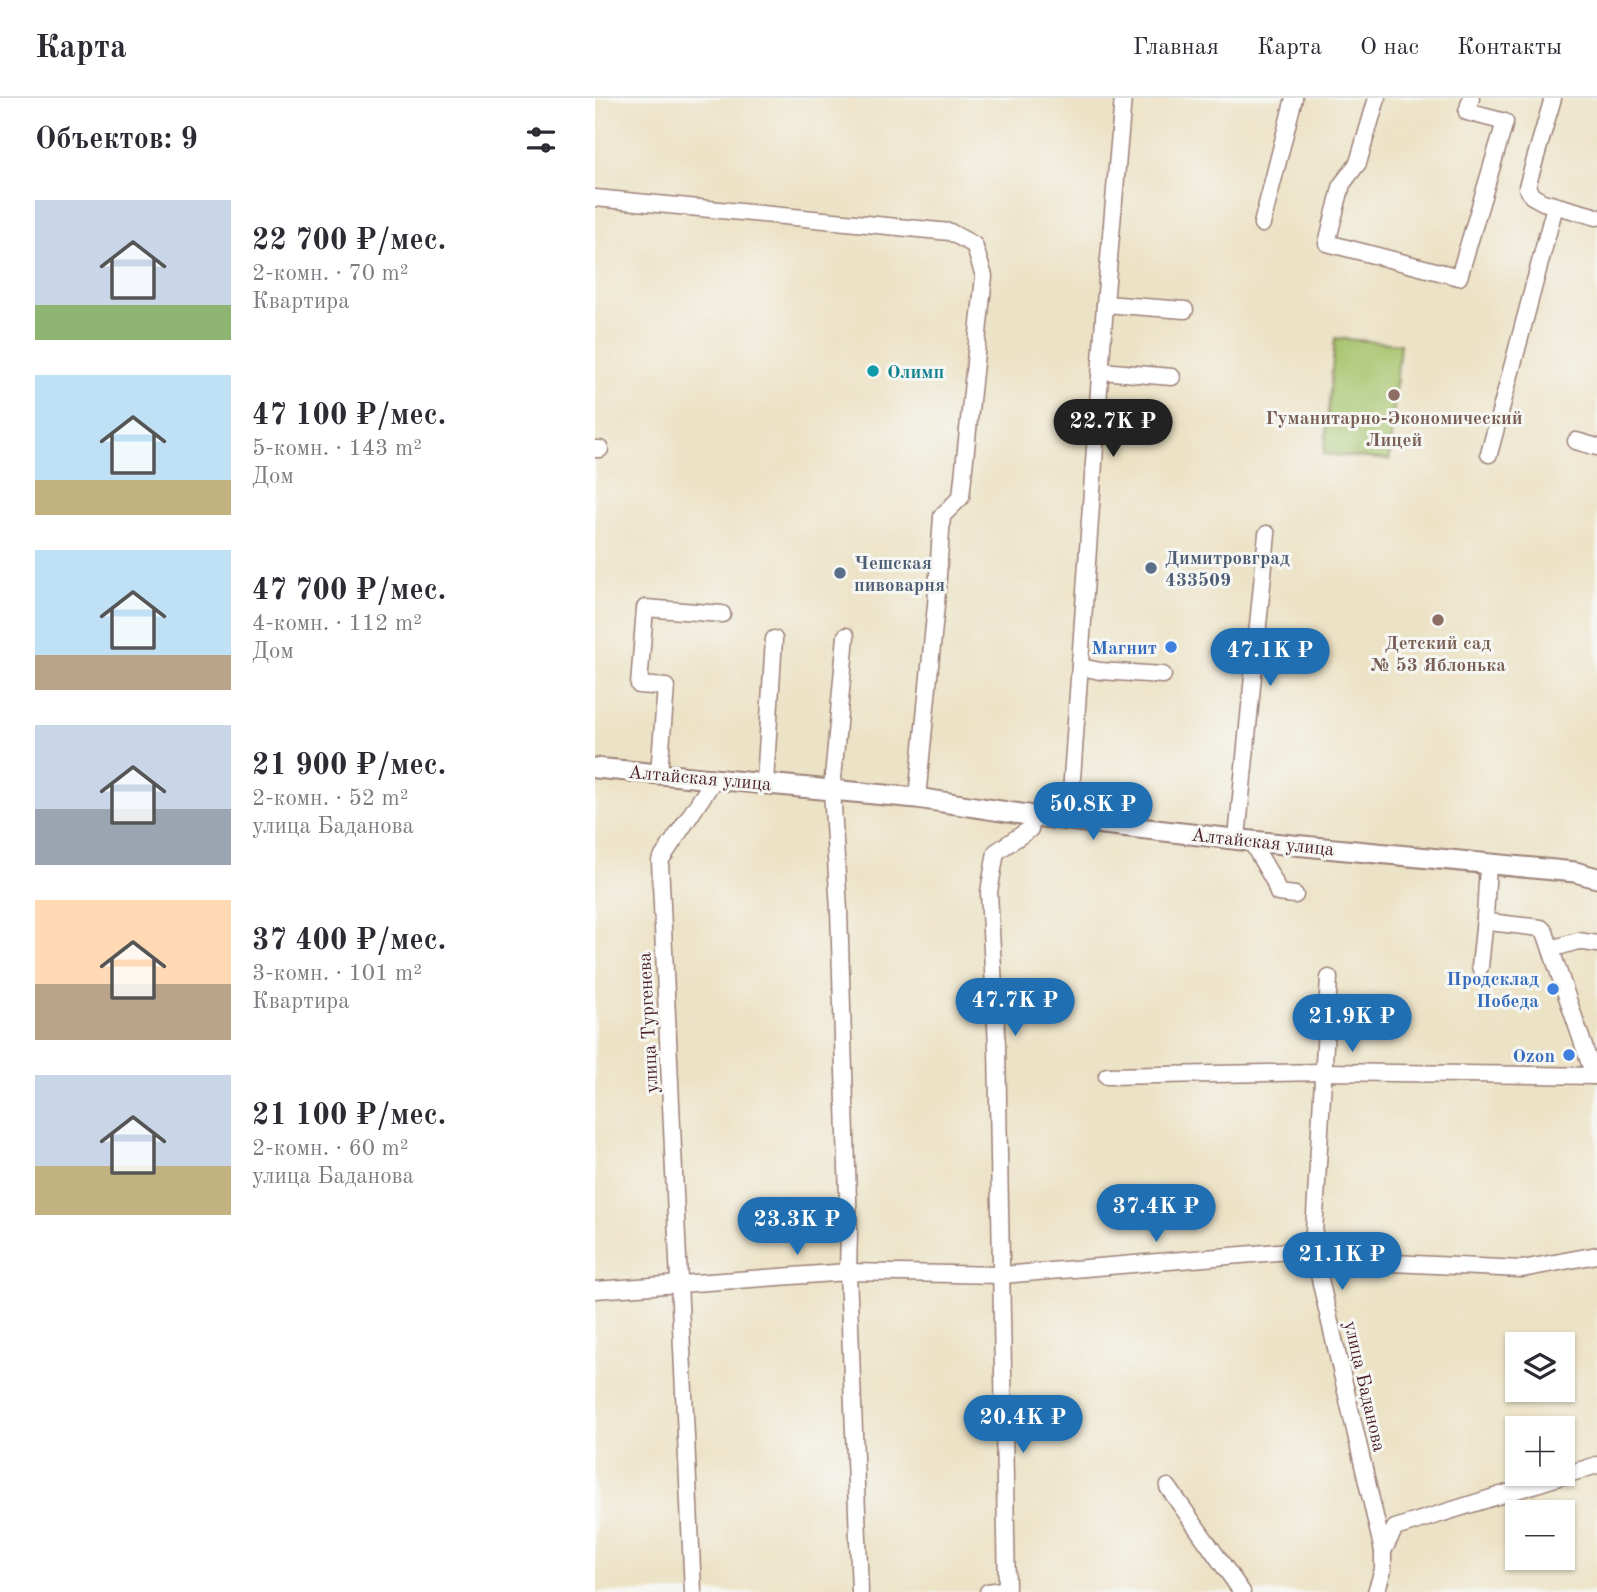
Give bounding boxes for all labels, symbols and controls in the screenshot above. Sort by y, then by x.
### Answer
text: Карта [35,32,127,65]
text: Главная [1133,36,1219,60]
text: Карта [1257,36,1322,60]
text: О нас [1360,36,1419,60]
text: Контакты [1457,36,1562,60]
icon: filters [522,121,560,159]
text: Объектов: 9 [35,125,198,155]
text: 22 700 ₽/мес. [252,226,446,256]
icon: home [91,228,175,312]
text: 2-комн. · 70 m² [252,262,409,285]
text: Квартира [252,290,350,313]
marker: Олимп [865,363,881,379]
place label: Олимп [887,364,944,383]
marker: Гуманитарно-Экономический Лицей [1386,387,1402,403]
pin: 22.7K ₽ [1048,400,1178,459]
text: 47 100 ₽/мес. [252,401,446,431]
icon: home [91,403,175,487]
text: 22.7K ₽ [1070,410,1156,433]
place label: Гуманитарно-Экономический Лицей [1265,410,1523,451]
text: 5-комн. · 143 m² [252,437,422,460]
text: Дом [252,465,294,488]
place label: Димитровград 433509 [1165,550,1290,591]
place label: Чешская пивоварня [854,555,945,596]
marker: Димитровград 433509 [1143,560,1159,576]
marker: Чешская пивоварня [832,565,848,581]
text: 47 700 ₽/мес. [252,576,446,606]
icon: home [91,578,175,662]
text: 4-комн. · 112 m² [252,612,422,635]
marker: Детский сад № 53 Яблонька [1430,612,1446,628]
pin: 47.1K ₽ [1205,628,1335,688]
place label: Детский сад № 53 Яблонька [1370,635,1506,676]
marker: Магнит [1163,639,1179,655]
text: 47.1K ₽ [1227,639,1313,662]
text: Дом [252,640,294,663]
place label: Магнит [1091,640,1157,659]
text: 21 900 ₽/мес. [252,751,446,781]
icon: home [91,753,175,837]
street label: Алтайская улица [627,764,773,795]
pin: 50.8K ₽ [1028,782,1158,842]
text: 2-комн. · 52 m² [252,787,409,810]
text: 50.8K ₽ [1050,793,1136,816]
text: улица Баданова [252,815,414,838]
street label: Алтайская улица [1190,827,1336,861]
text: 37 400 ₽/мес. [252,926,446,956]
icon: home [91,928,175,1012]
street label: улица Тургенева [636,951,663,1094]
text: 3-комн. · 101 m² [252,962,422,985]
place label: Продсклад Победа [1446,971,1539,1012]
pin: 47.7K ₽ [950,978,1080,1038]
marker: Продсклад Победа [1545,981,1561,997]
text: 47.7K ₽ [972,989,1058,1012]
text: Квартира [252,990,350,1013]
pin: 21.9K ₽ [1287,995,1417,1054]
text: 21.9K ₽ [1309,1005,1395,1028]
marker: Ozon [1561,1047,1577,1063]
place label: Ozon [1513,1048,1555,1067]
text: 21 100 ₽/мес. [252,1101,446,1131]
icon: home [91,1103,175,1187]
text: 2-комн. · 60 m² [252,1137,409,1160]
text: улица Баданова [252,1165,414,1188]
pin: 37.4K ₽ [1091,1184,1221,1244]
text: 37.4K ₽ [1113,1195,1199,1218]
pin: 23.3K ₽ [732,1198,862,1257]
text: 23.3K ₽ [754,1208,840,1231]
pin: 21.1K ₽ [1277,1232,1407,1292]
text: 21.1K ₽ [1299,1243,1385,1266]
street label: улица Баданова [1339,1319,1388,1454]
map controls [1505,1332,1575,1570]
button: layers [1505,1332,1575,1402]
pin: 20.4K ₽ [958,1396,1088,1455]
text: 20.4K ₽ [980,1406,1066,1429]
button: + [1505,1416,1575,1486]
button: − [1505,1500,1575,1570]

